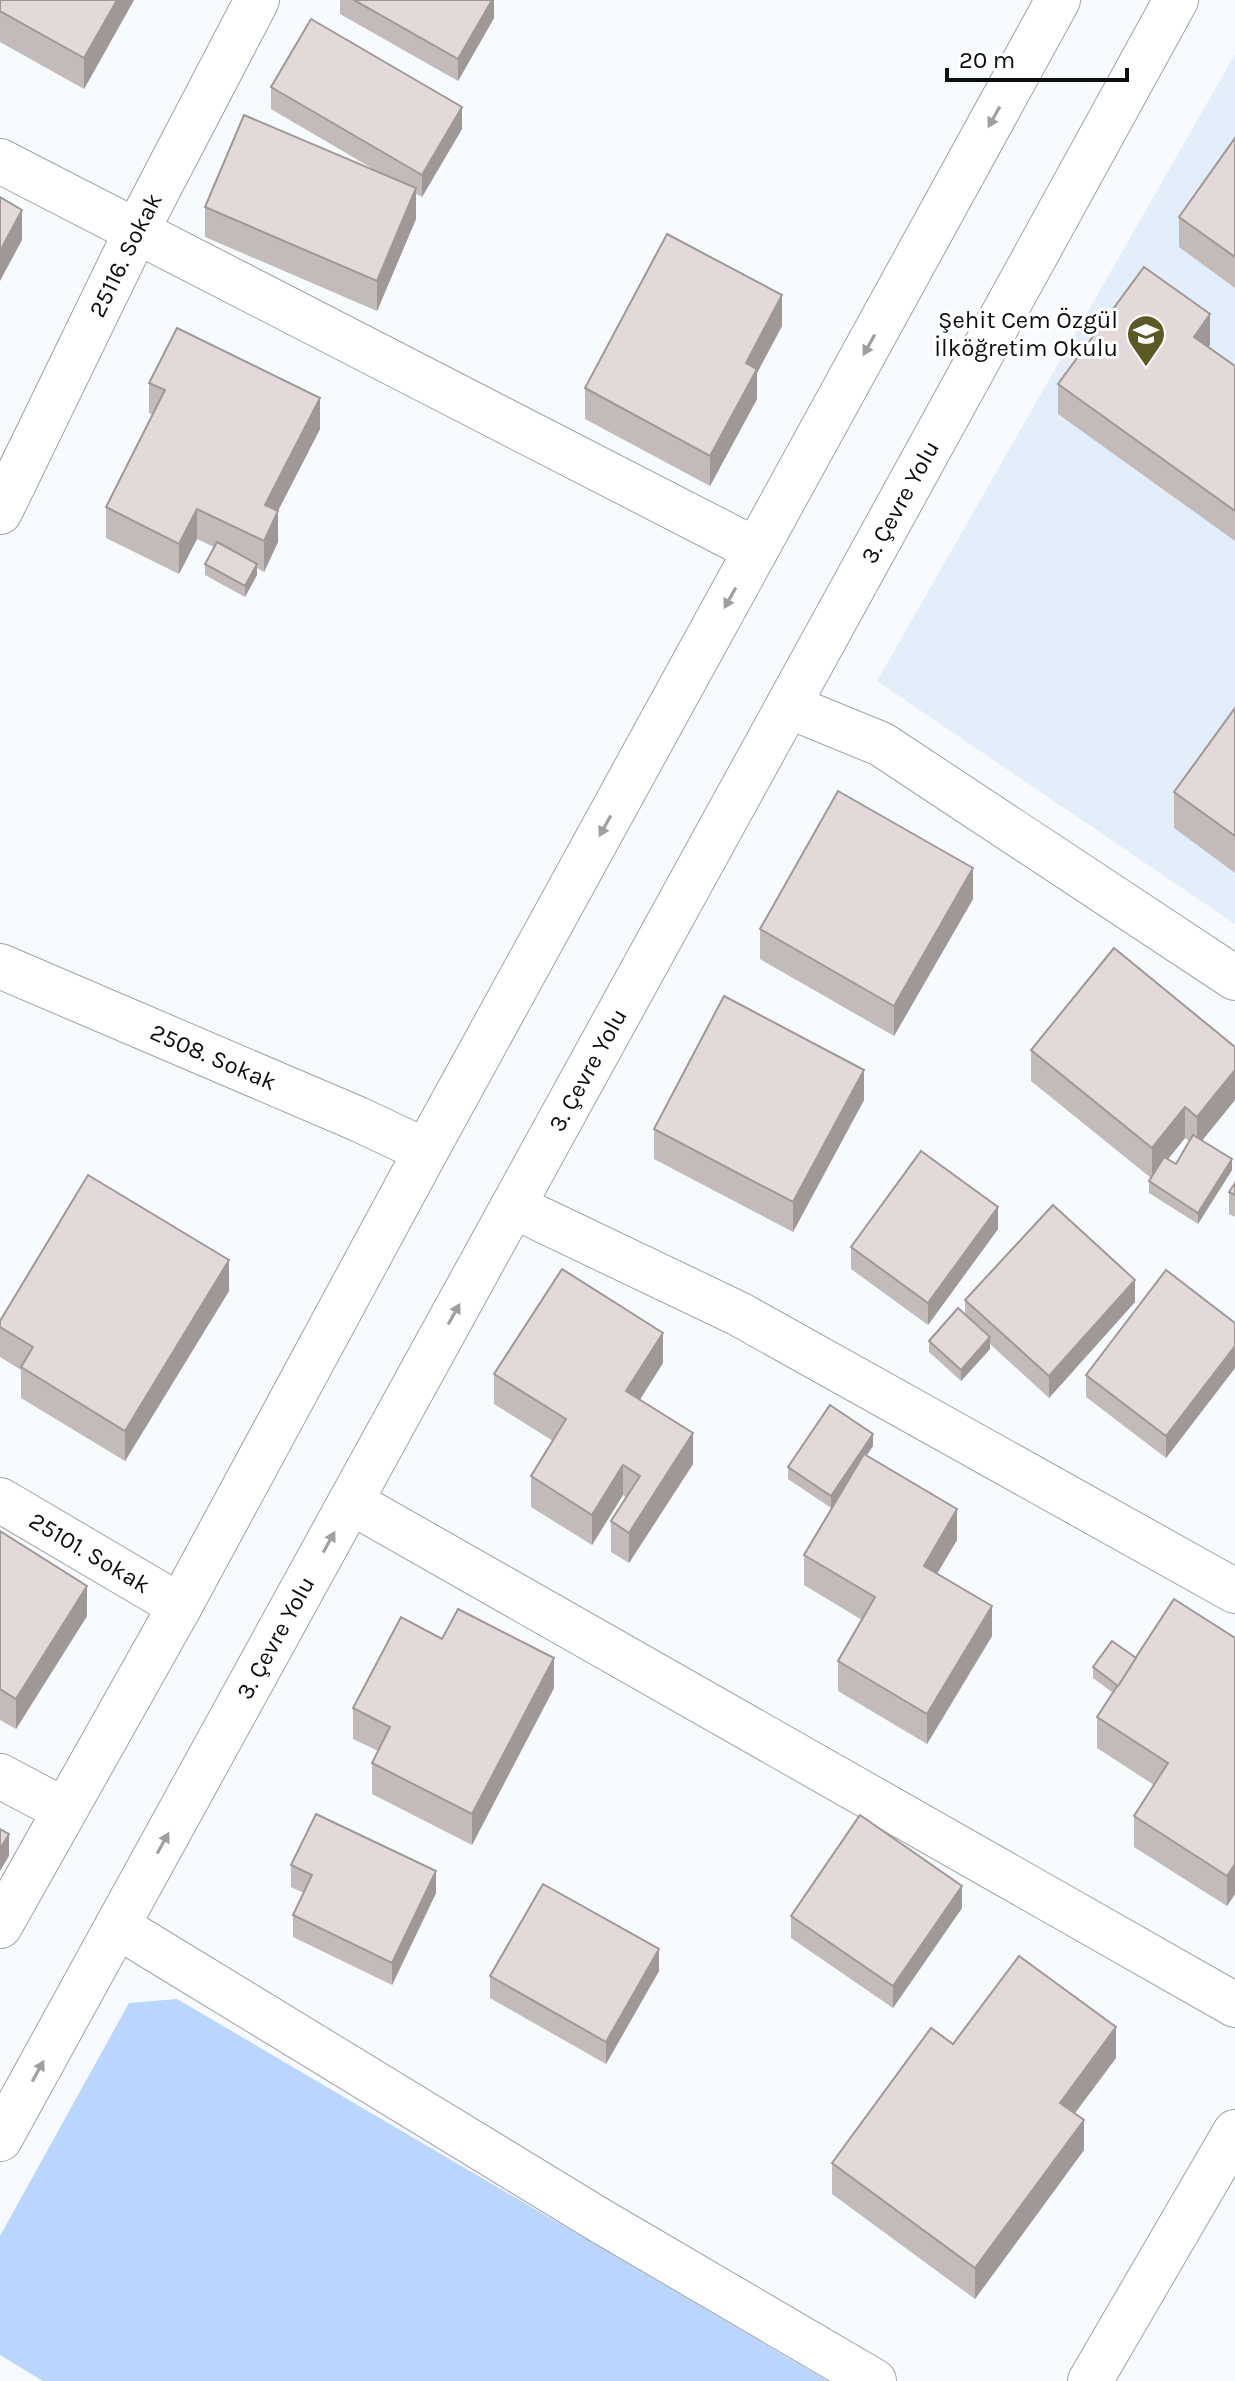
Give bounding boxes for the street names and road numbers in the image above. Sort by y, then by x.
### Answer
street label: 25116. Sokak [83,188,168,322]
street label: 3. Çevre Yolu [855,436,945,568]
street label: 3. Çevre Yolu [543,1004,633,1136]
street label: 2508. Sokak [146,1018,281,1096]
street label: 25101. Sokak [24,1506,155,1599]
street label: 3. Çevre Yolu [231,1571,321,1704]

